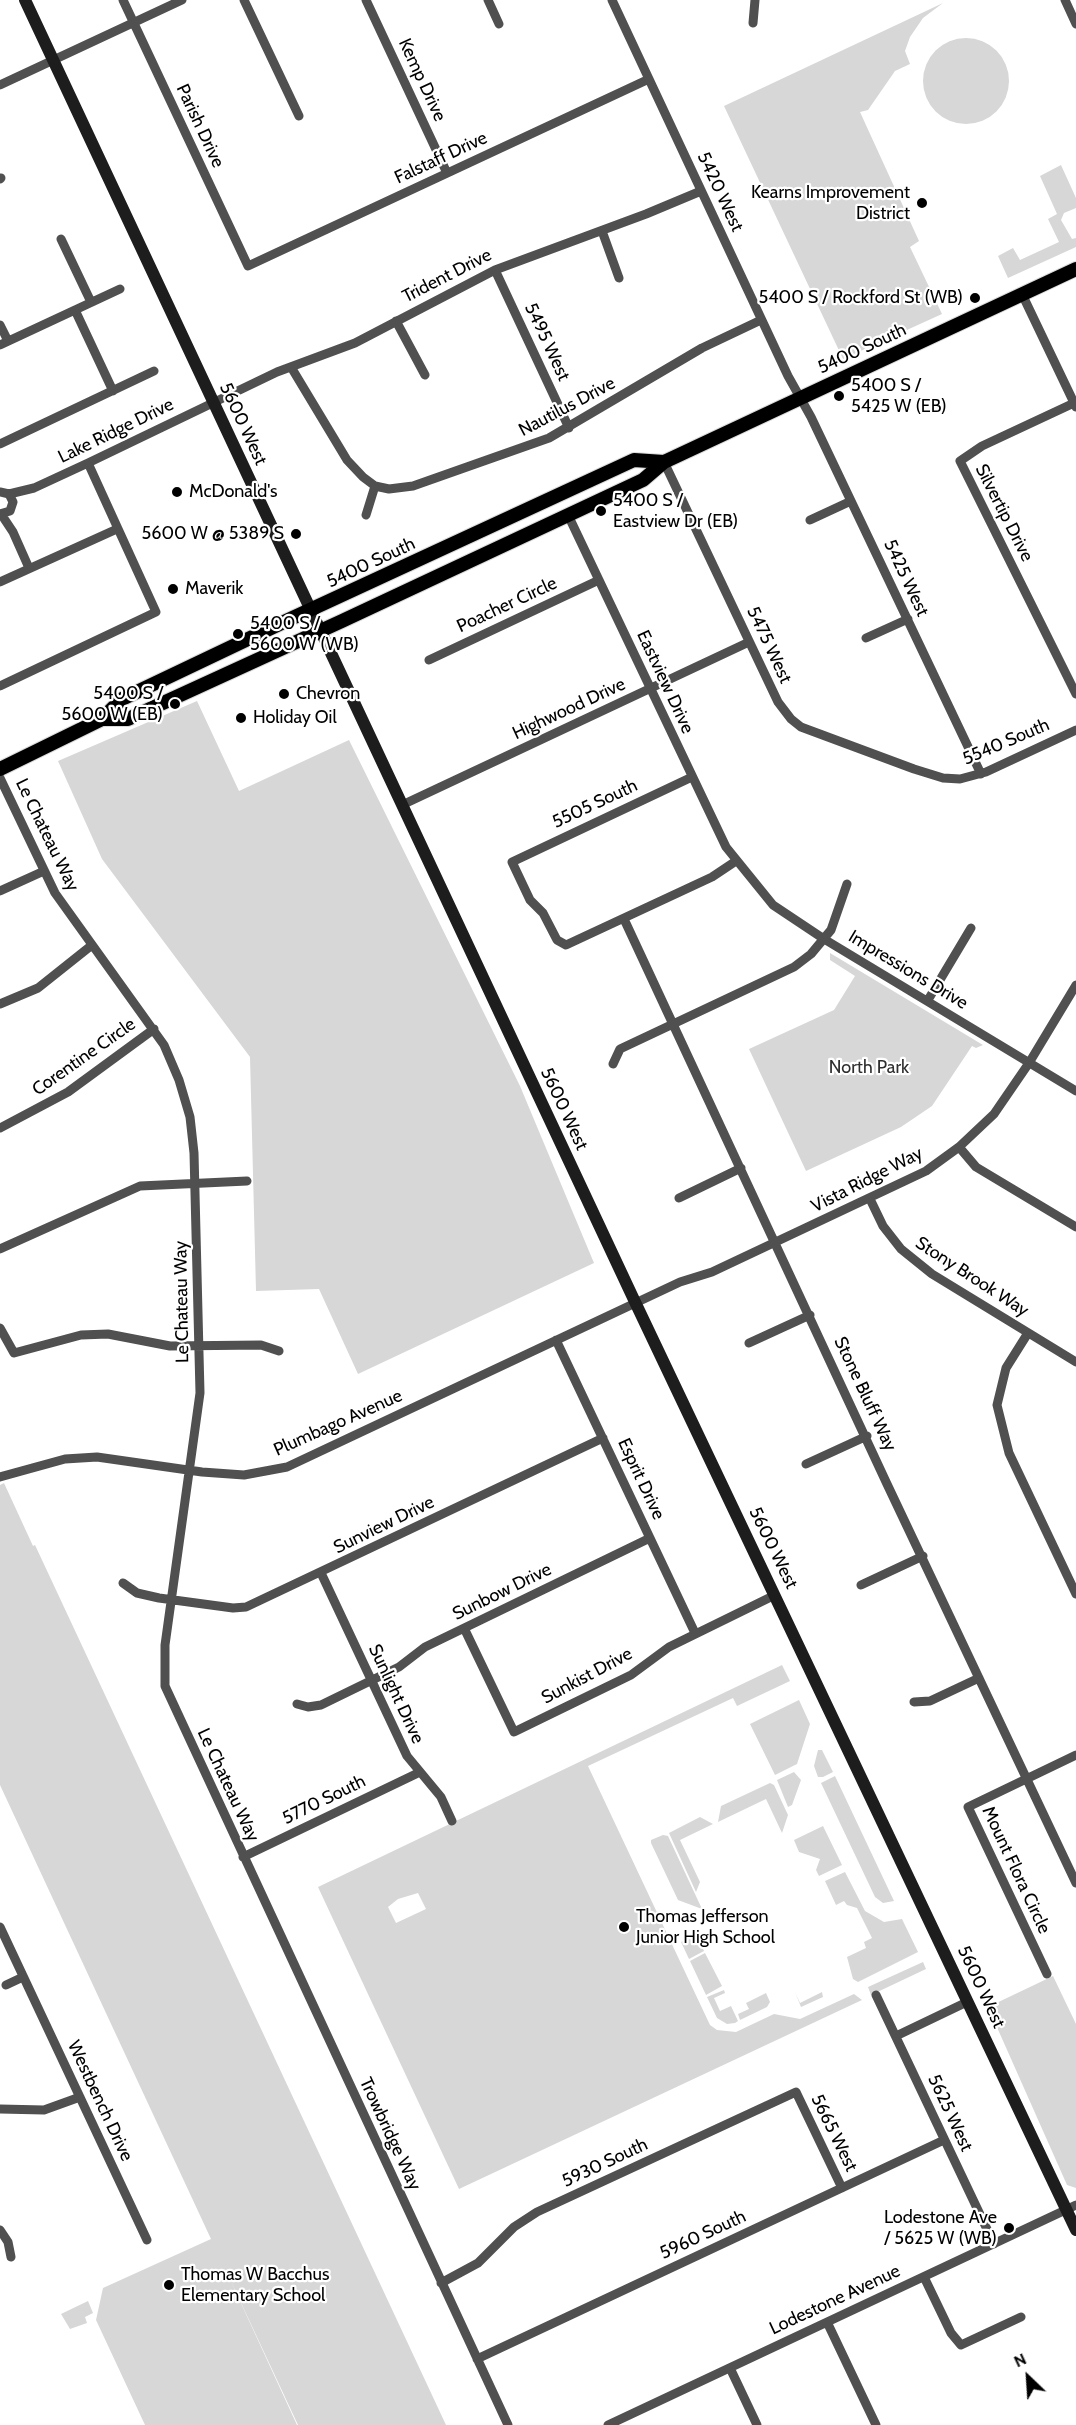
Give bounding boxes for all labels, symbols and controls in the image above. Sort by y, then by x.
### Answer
street label: Kemp Drive [393,35,451,125]
street label: Parish Drive [171,81,229,171]
street label: Falstaff Drive [391,127,491,189]
street label: 5420 West [692,149,748,235]
place label: Kearns Improvement District [751,182,910,224]
marker: Kearns Improvement District [915,196,929,210]
street label: Trident Drive [399,244,495,308]
place label: 5400 S / Rockford St (WB) [758,287,963,309]
marker: 5400 S / Rockford St (WB) [968,291,982,305]
street label: 5495 West [520,300,574,384]
street label: 5400 South [814,319,910,379]
street label: Nautilus Drive [515,373,619,441]
place label: 5400 S / 5425 W (EB) [851,375,947,418]
street label: 5600 West [215,379,271,469]
marker: 5400 S / 5425 W (EB) [832,389,846,403]
street label: Lake Ridge Drive [55,394,177,468]
street label: Silvertip Drive [970,461,1038,565]
place label: McDonald's [189,481,277,503]
marker: McDonald's [170,485,184,499]
place label: 5400 S / Eastview Dr (EB) [613,490,738,532]
marker: 5400 S / Eastview Dr (EB) [594,504,608,518]
place label: 5600 W @ 5389 S [141,523,284,545]
marker: 5600 W @ 5389 S [289,527,303,541]
street label: 5400 South [323,533,419,593]
street label: 5425 West [879,536,933,620]
street label: Poacher Circle [454,572,560,638]
place label: Maverik [185,578,243,600]
marker: Maverik [166,582,180,596]
street label: 5475 West [742,603,796,687]
place label: 5400 S / 5600 W (WB) [250,613,359,656]
marker: 5400 S / 5600 W (WB) [231,627,245,641]
street label: Eastview Drive [632,627,698,737]
street label: Highwood Drive [509,673,629,745]
place label: 5400 S / 5600 W (EB) [61,683,163,726]
place label: Chevron [296,683,360,705]
marker: Chevron [277,687,291,701]
marker: 5400 S / 5600 W (EB) [168,697,182,711]
place label: Holiday Oil [253,707,337,729]
marker: Holiday Oil [234,711,248,725]
street label: 5540 South [959,714,1053,770]
street label: Le Chateau Way [10,775,84,895]
street label: 5505 South [549,775,641,833]
street label: Impressions Drive [844,926,972,1014]
street label: Corentine Circle [28,1013,140,1101]
park label: North Park [829,1057,909,1079]
street label: 5600 West [536,1064,592,1154]
street label: Vista Ridge Way [808,1143,926,1217]
street label: Stony Brook Way [911,1232,1033,1322]
street label: Le Chateau Way [170,1241,194,1363]
street label: Stone Bluff Way [829,1334,901,1454]
street label: Plumbago Avenue [270,1385,406,1461]
street label: Esprit Drive [613,1435,669,1523]
street label: Sunview Drive [330,1491,438,1559]
street label: 5600 West [744,1504,802,1592]
street label: Sunbow Drive [449,1559,555,1625]
street label: Sunlight Drive [364,1641,428,1747]
street label: Sunkist Drive [538,1643,636,1709]
street label: Le Chateau Way [192,1725,264,1845]
street label: 5770 South [279,1771,369,1829]
street label: Mount Flora Circle [977,1803,1055,1937]
place label: Thomas Jefferson Junior High School [636,1906,775,1948]
marker: Thomas Jefferson Junior High School [617,1920,631,1934]
street label: 5600 West [953,1942,1009,2032]
street label: Westbench Drive [63,2037,137,2165]
street label: 5625 West [923,2071,977,2155]
street label: Trowbridge Way [354,2074,426,2194]
street label: 5665 West [806,2091,862,2175]
street label: 5930 South [559,2134,651,2192]
street label: 5960 South [657,2206,749,2264]
place label: Lodestone Ave / 5625 W (WB) [884,2207,997,2250]
marker: Lodestone Ave / 5625 W (WB) [1002,2221,1016,2235]
street label: Lodestone Avenue [766,2260,904,2340]
place label: Thomas W Bacchus Elementary School [181,2264,329,2306]
marker: Thomas W Bacchus Elementary School [162,2278,176,2292]
north arrow [998,2347,1058,2407]
text: N [1011,2349,1029,2371]

